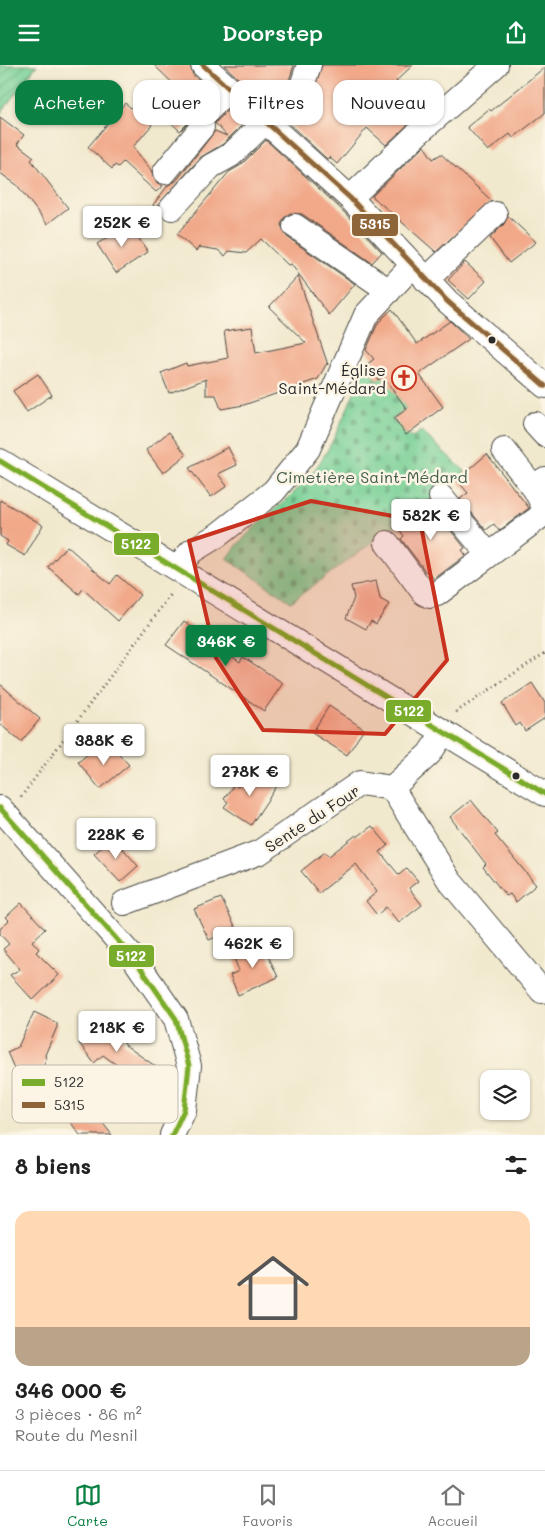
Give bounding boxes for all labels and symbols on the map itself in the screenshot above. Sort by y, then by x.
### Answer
pin: 252K € [81,205,163,248]
line badge: 5315 [351,213,399,237]
text: 5315 [360,214,390,233]
unlabelled marker [487,335,497,345]
place label: Église Saint-Médard [279,359,386,398]
church icon: Église Saint-Médard [391,365,417,391]
park label: Cimetière Saint-Médard [276,466,468,487]
pin: 582K € [390,499,472,541]
line badge: 5122 [113,532,160,556]
text: 5122 [121,534,151,553]
pin: 346K € [185,625,267,667]
line badge: 5122 [385,699,432,723]
text: 5122 [394,701,424,720]
pin: 388K € [63,723,145,766]
pin: 278K € [209,755,291,797]
unlabelled marker [511,771,521,781]
street label: Sente du Four [261,779,363,857]
pin: 228K € [75,817,157,860]
pin: 462K € [212,927,294,969]
line badge: 5122 [108,944,155,968]
text: 5122 [116,946,146,965]
pin: 218K € [76,1011,158,1053]
legend [12,1065,178,1123]
text: 5122 [54,1072,84,1091]
text: 5315 [54,1095,85,1114]

